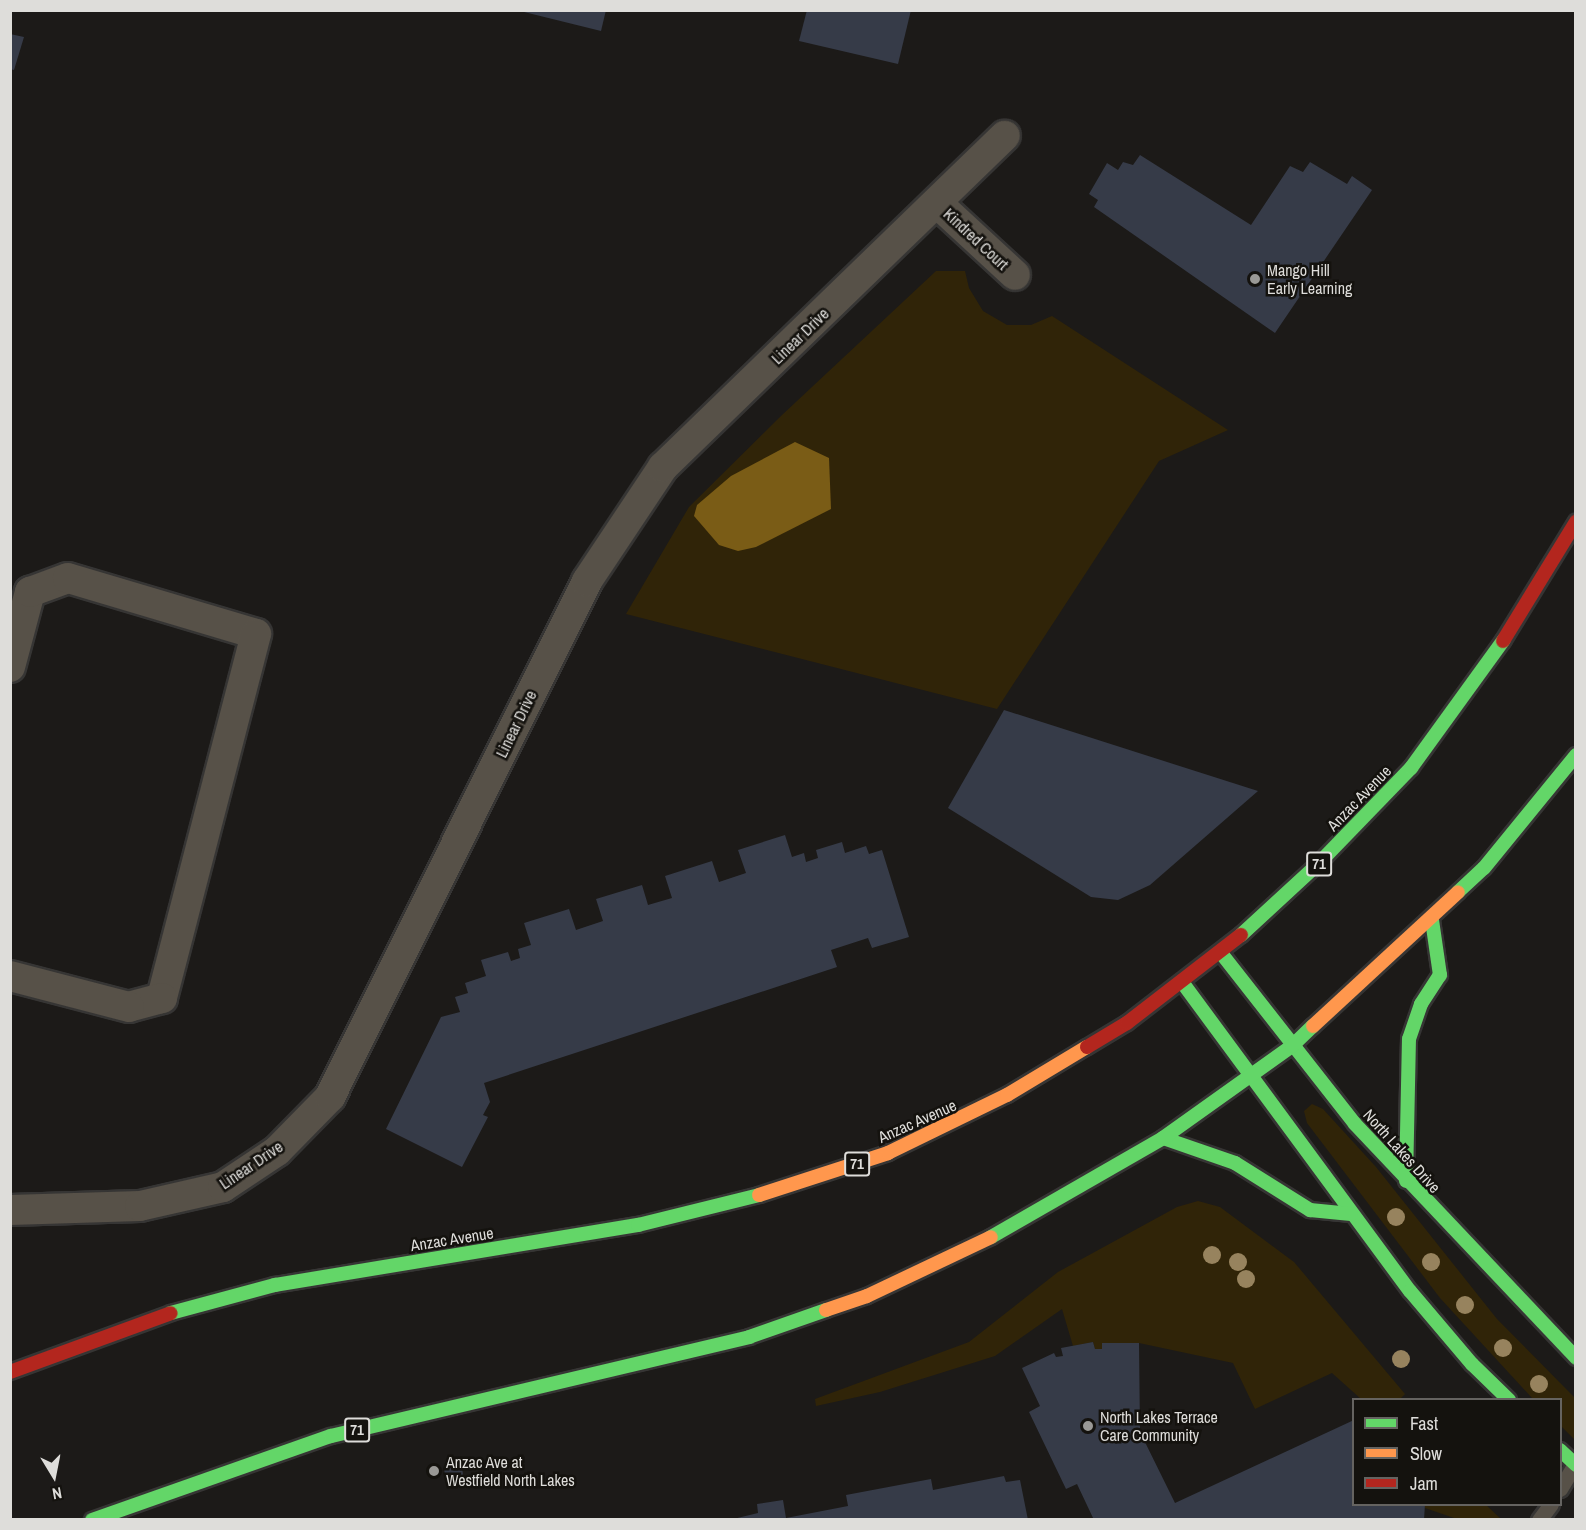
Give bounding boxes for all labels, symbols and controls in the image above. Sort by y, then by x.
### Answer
street label: Kindred Court [940,204,1012,274]
place label: Mango Hill Early Learning [1267,260,1352,298]
marker: Mango Hill Early Learning [1248,272,1262,286]
street label: Linear Drive [767,304,833,368]
street label: Linear Drive [492,687,540,761]
street label: Anzac Avenue [1323,761,1395,835]
road number: 71 [1306,852,1332,876]
street label: Anzac Avenue [875,1095,959,1147]
street label: North Lakes Drive [1359,1105,1445,1197]
street label: Linear Drive [216,1137,286,1193]
road number: 71 [844,1152,870,1176]
street label: Anzac Avenue [409,1223,495,1255]
legend [1352,1398,1562,1506]
place label: North Lakes Terrace Care Community [1100,1407,1218,1445]
text: Fast [1410,1411,1438,1436]
road number: 71 [344,1418,370,1442]
marker: North Lakes Terrace Care Community [1081,1419,1095,1433]
text: Slow [1410,1441,1442,1466]
north arrow [24,1446,84,1506]
place label: Anzac Ave at Westfield North Lakes [446,1452,575,1490]
marker: Anzac Ave at Westfield North Lakes [427,1464,441,1478]
text: Jam [1410,1471,1438,1496]
text: N [51,1482,64,1505]

